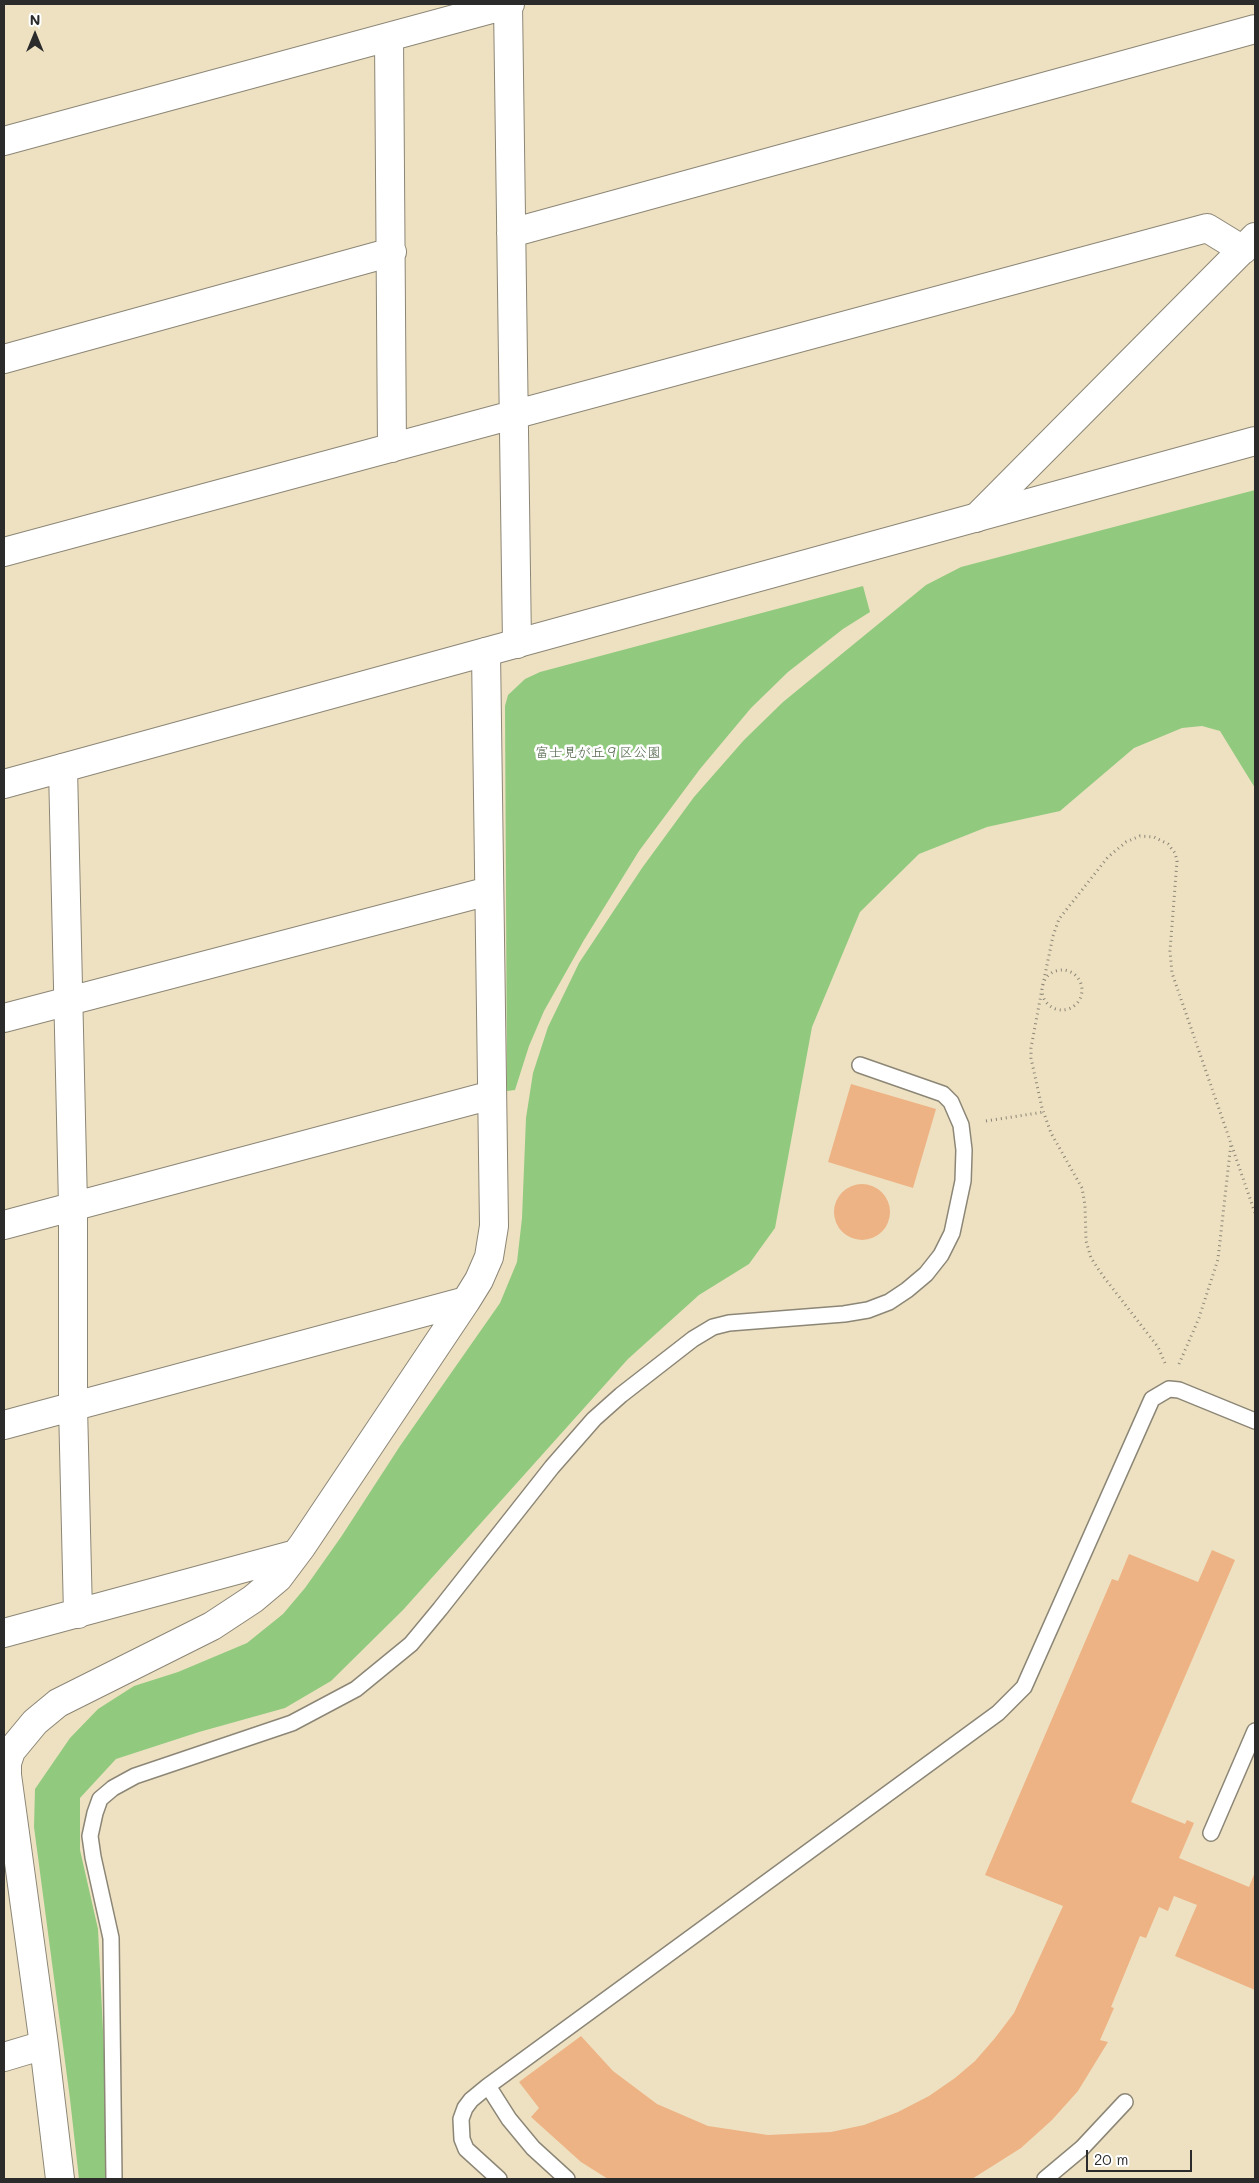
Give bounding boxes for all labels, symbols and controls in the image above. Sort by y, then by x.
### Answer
north arrow [10,10,60,60]
text: N [30,10,40,29]
park label: 富士見が丘９区公園 [535,745,661,761]
scale bar [1089,2140,1195,2172]
text: 20 m [1094,2149,1128,2169]

